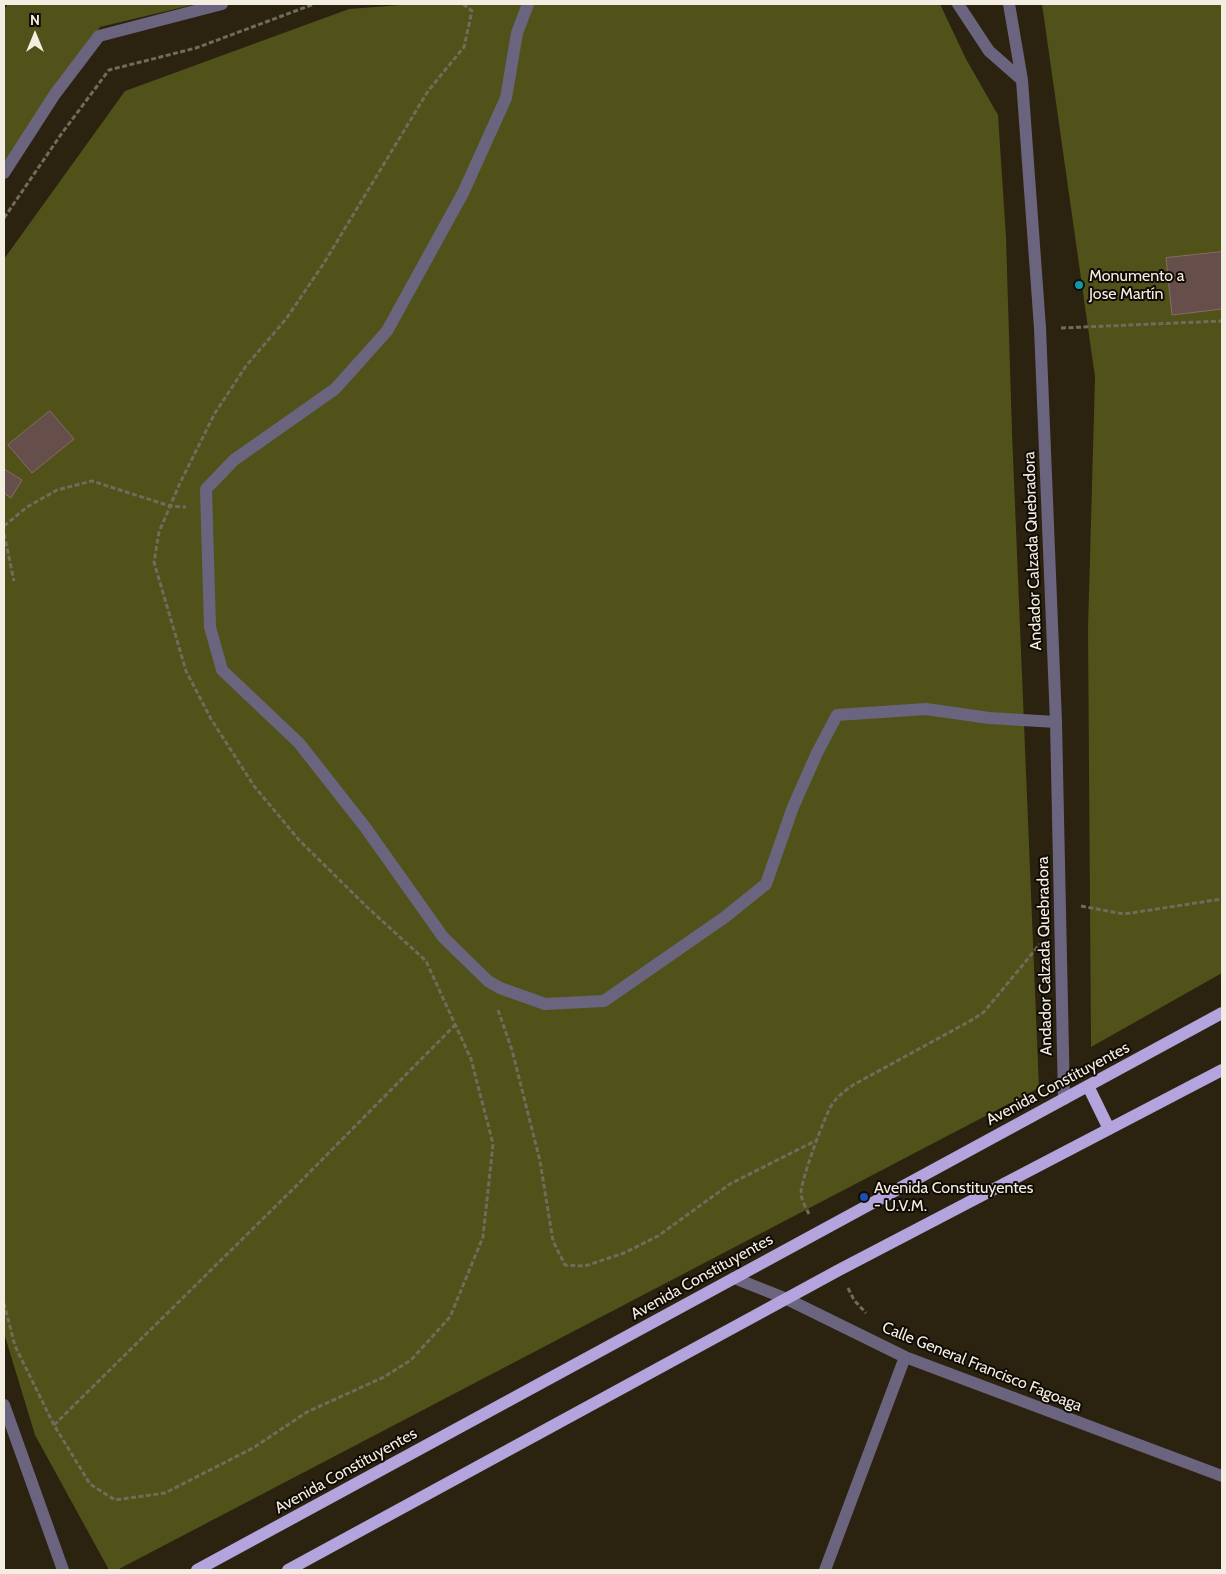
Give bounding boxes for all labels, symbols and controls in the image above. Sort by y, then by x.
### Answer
north arrow [10,10,60,60]
text: N [30,11,40,29]
place label: Monumento a Jose Martín [1089,266,1184,304]
marker: Monumento a Jose Martín [1073,279,1085,291]
street label: Andador Calzada Quebradora [1020,451,1046,651]
street label: Andador Calzada Quebradora [1034,856,1056,1056]
street label: Avenida Constituyentes [983,1038,1133,1130]
place label: Avenida Constituyentes - U.V.M. [874,1178,1033,1216]
marker: Avenida Constituyentes - U.V.M. [858,1191,870,1203]
street label: Avenida Constituyentes [628,1230,776,1324]
street label: Calle General Francisco Fagoaga [879,1318,1085,1416]
street label: Avenida Constituyentes [272,1424,420,1518]

